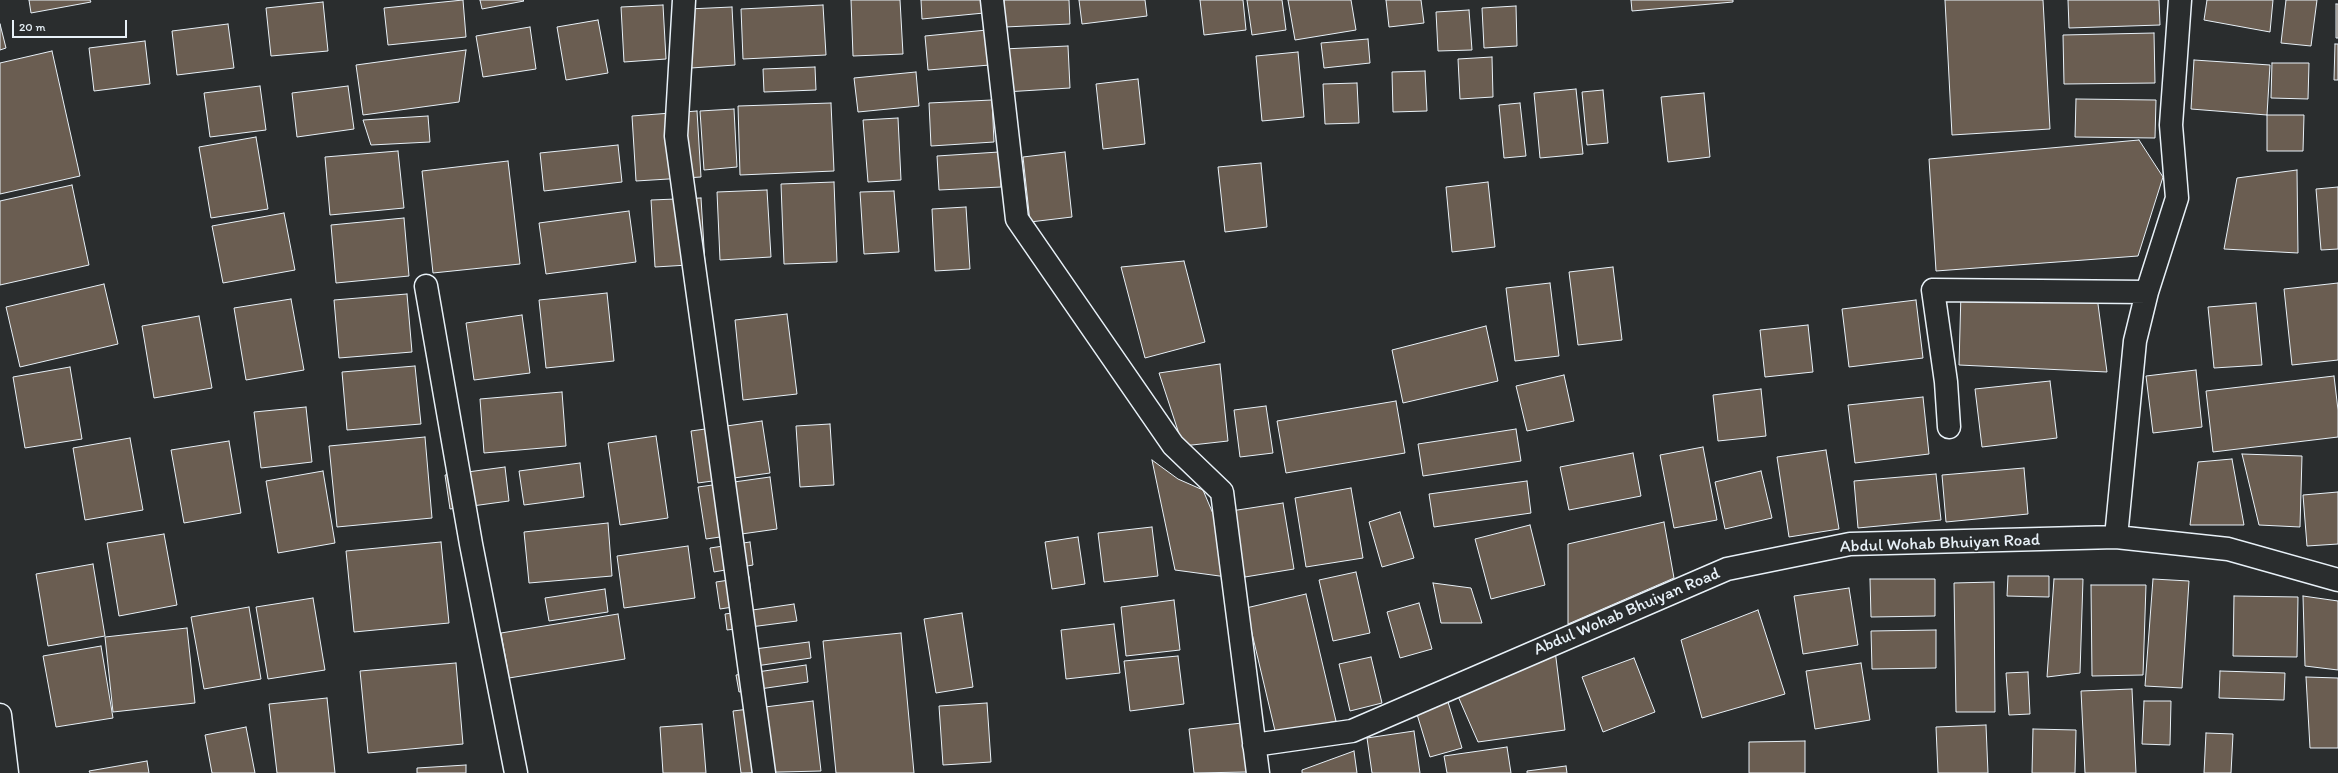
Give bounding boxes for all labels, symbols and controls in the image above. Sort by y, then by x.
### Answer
scale bar [14,12,129,38]
text: 20 m [19,20,46,34]
street label: Abdul Wohab Bhuiyan Road [1839,530,2041,558]
street label: Abdul Wohab Bhuiyan Road [1531,563,1723,661]

